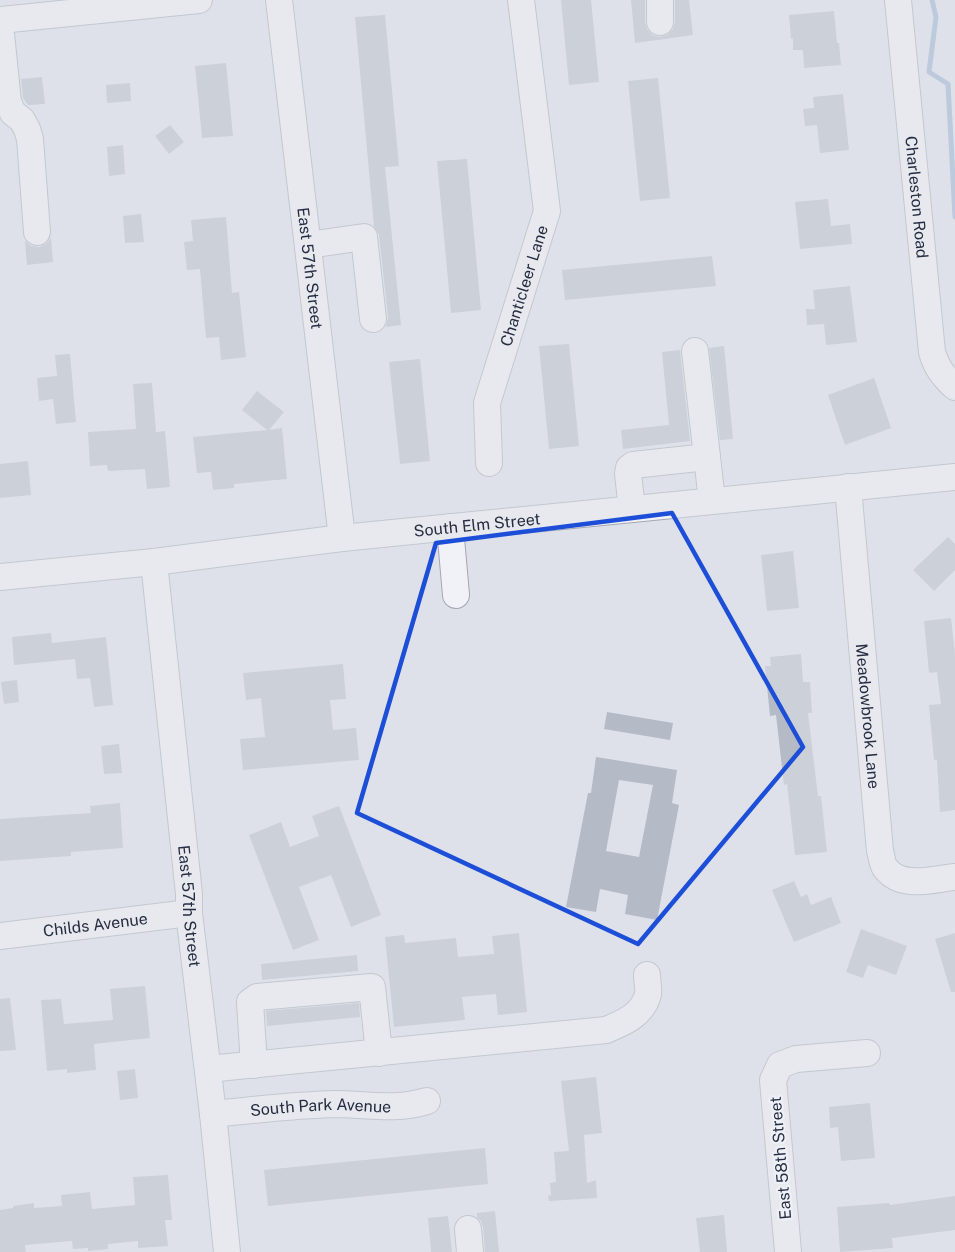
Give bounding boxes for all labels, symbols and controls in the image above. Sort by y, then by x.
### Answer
street label: Charleston Road [901,135,932,259]
street label: East 57th Street [293,206,326,330]
street label: Chanticleer Lane [496,223,552,349]
street label: South Elm Street [413,509,541,541]
street label: Meadowbrook Lane [852,643,883,790]
street label: East 57th Street [174,844,204,968]
street label: Childs Avenue [42,909,149,941]
street label: South Park Avenue [249,1095,391,1120]
street label: East 58th Street [766,1096,795,1220]

